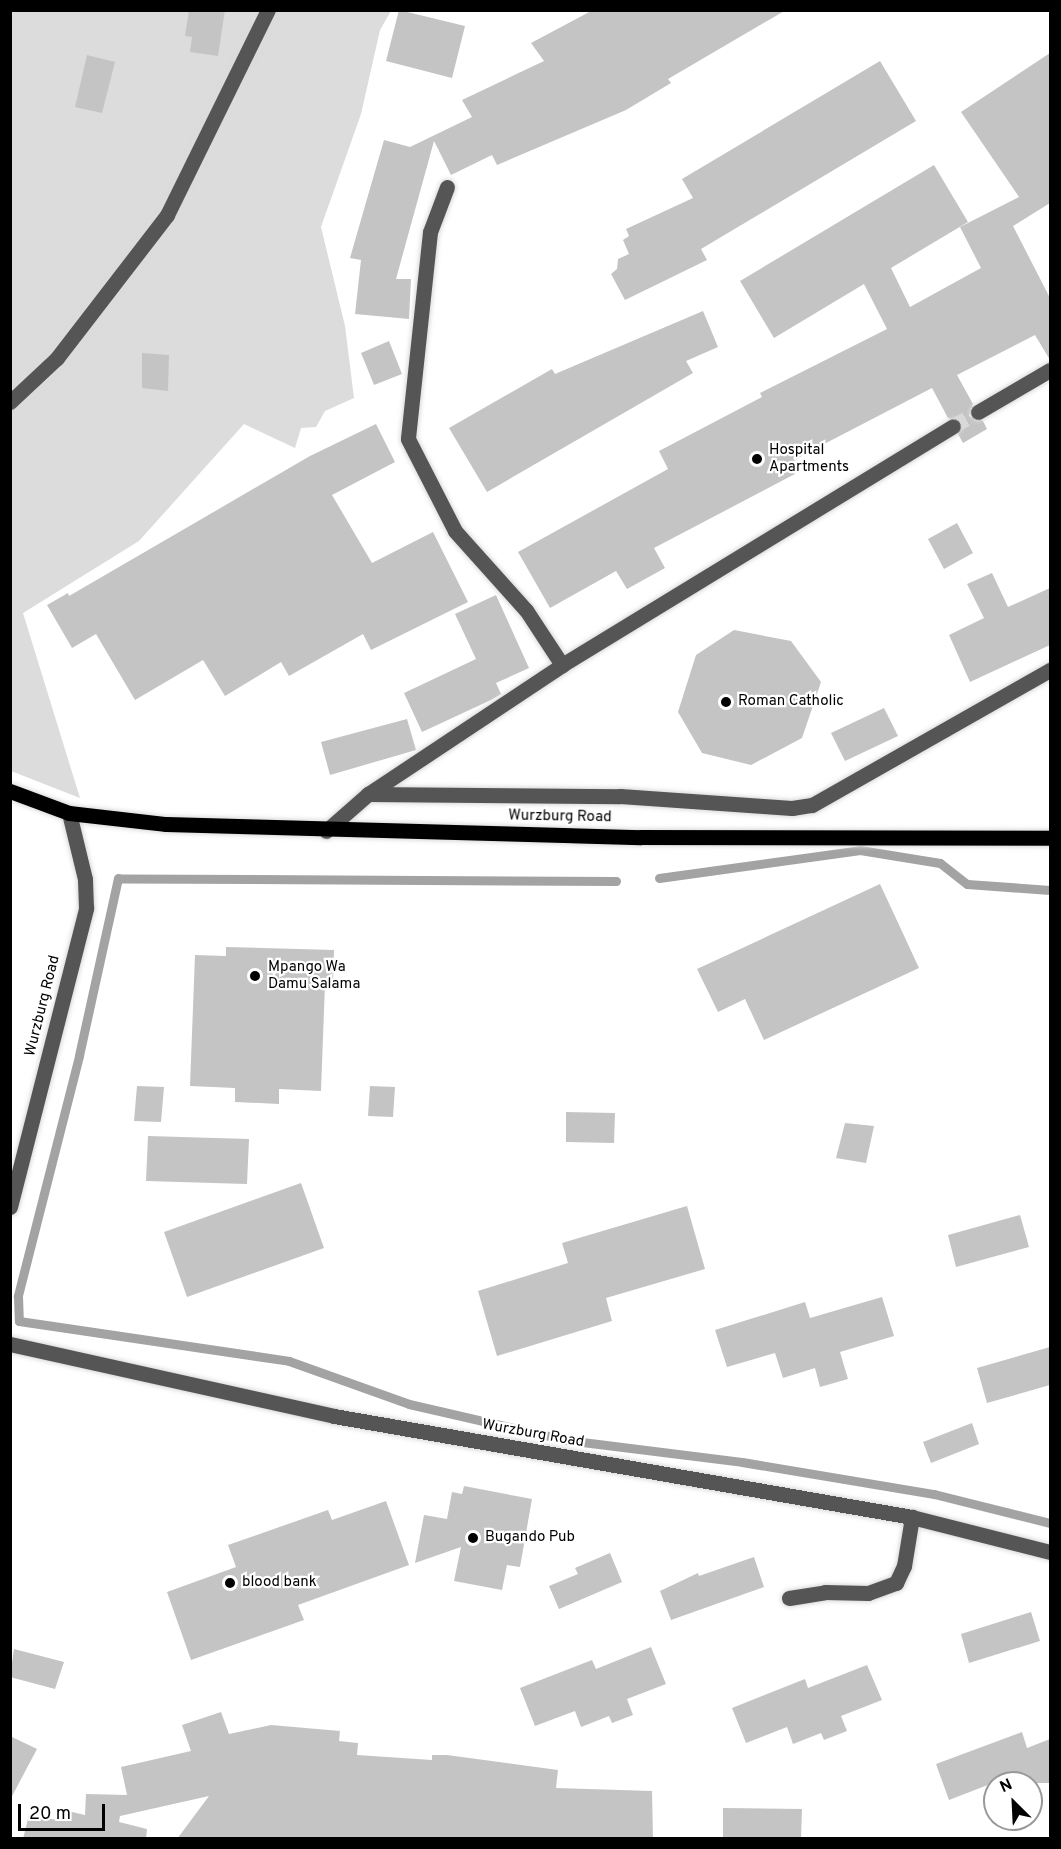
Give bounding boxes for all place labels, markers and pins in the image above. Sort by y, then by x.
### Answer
place label: Hospital Apartments [769,441,849,476]
marker: Hospital Apartments [750,452,764,466]
place label: Roman Catholic [738,693,844,711]
marker: Roman Catholic [719,695,733,709]
place label: Mpango Wa Damu Salama [268,958,360,993]
marker: Mpango Wa Damu Salama [246,967,264,985]
place label: Bugando Pub [485,1529,575,1547]
marker: Bugando Pub [466,1531,480,1545]
place label: blood bank [242,1574,317,1592]
marker: blood bank [223,1576,237,1590]

